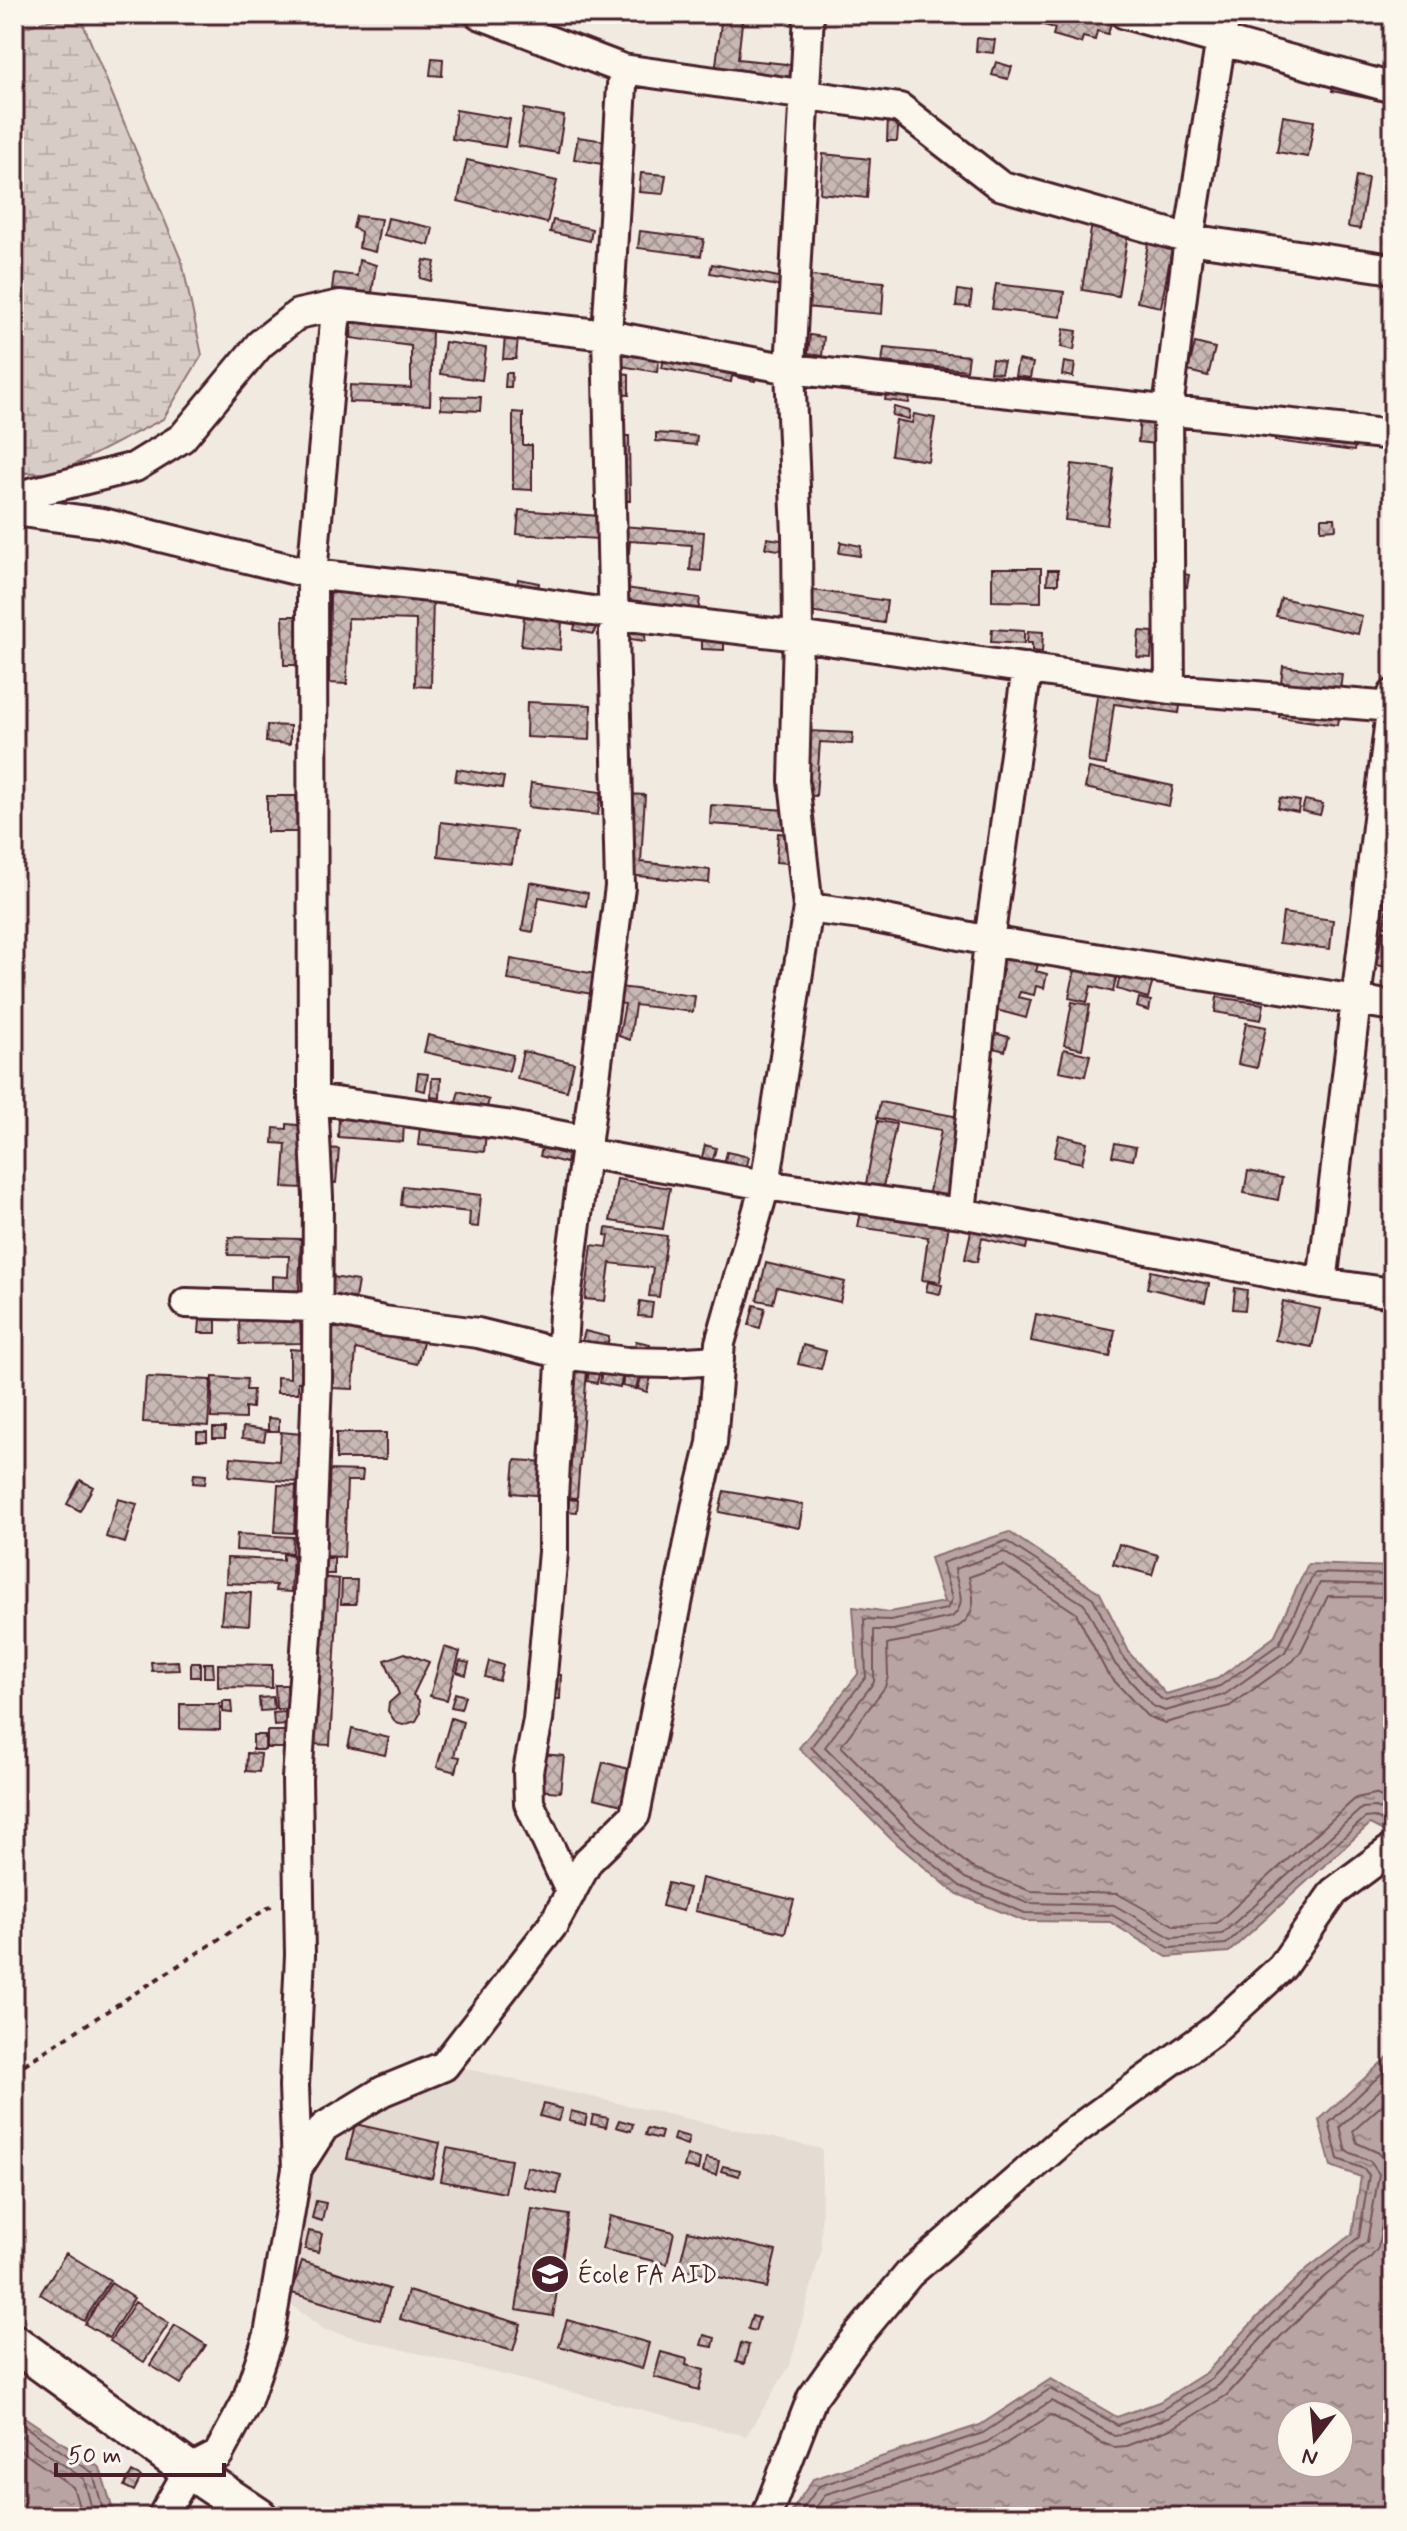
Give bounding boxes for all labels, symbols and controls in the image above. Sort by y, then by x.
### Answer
school or university icon: École FA AID [529,2253,571,2295]
place label: École FA AID [578,2258,717,2291]
north arrow [1275,2399,1355,2479]
scale bar [56,2427,224,2477]
text: 50 m [68,2441,122,2472]
text: N [1299,2441,1321,2472]

